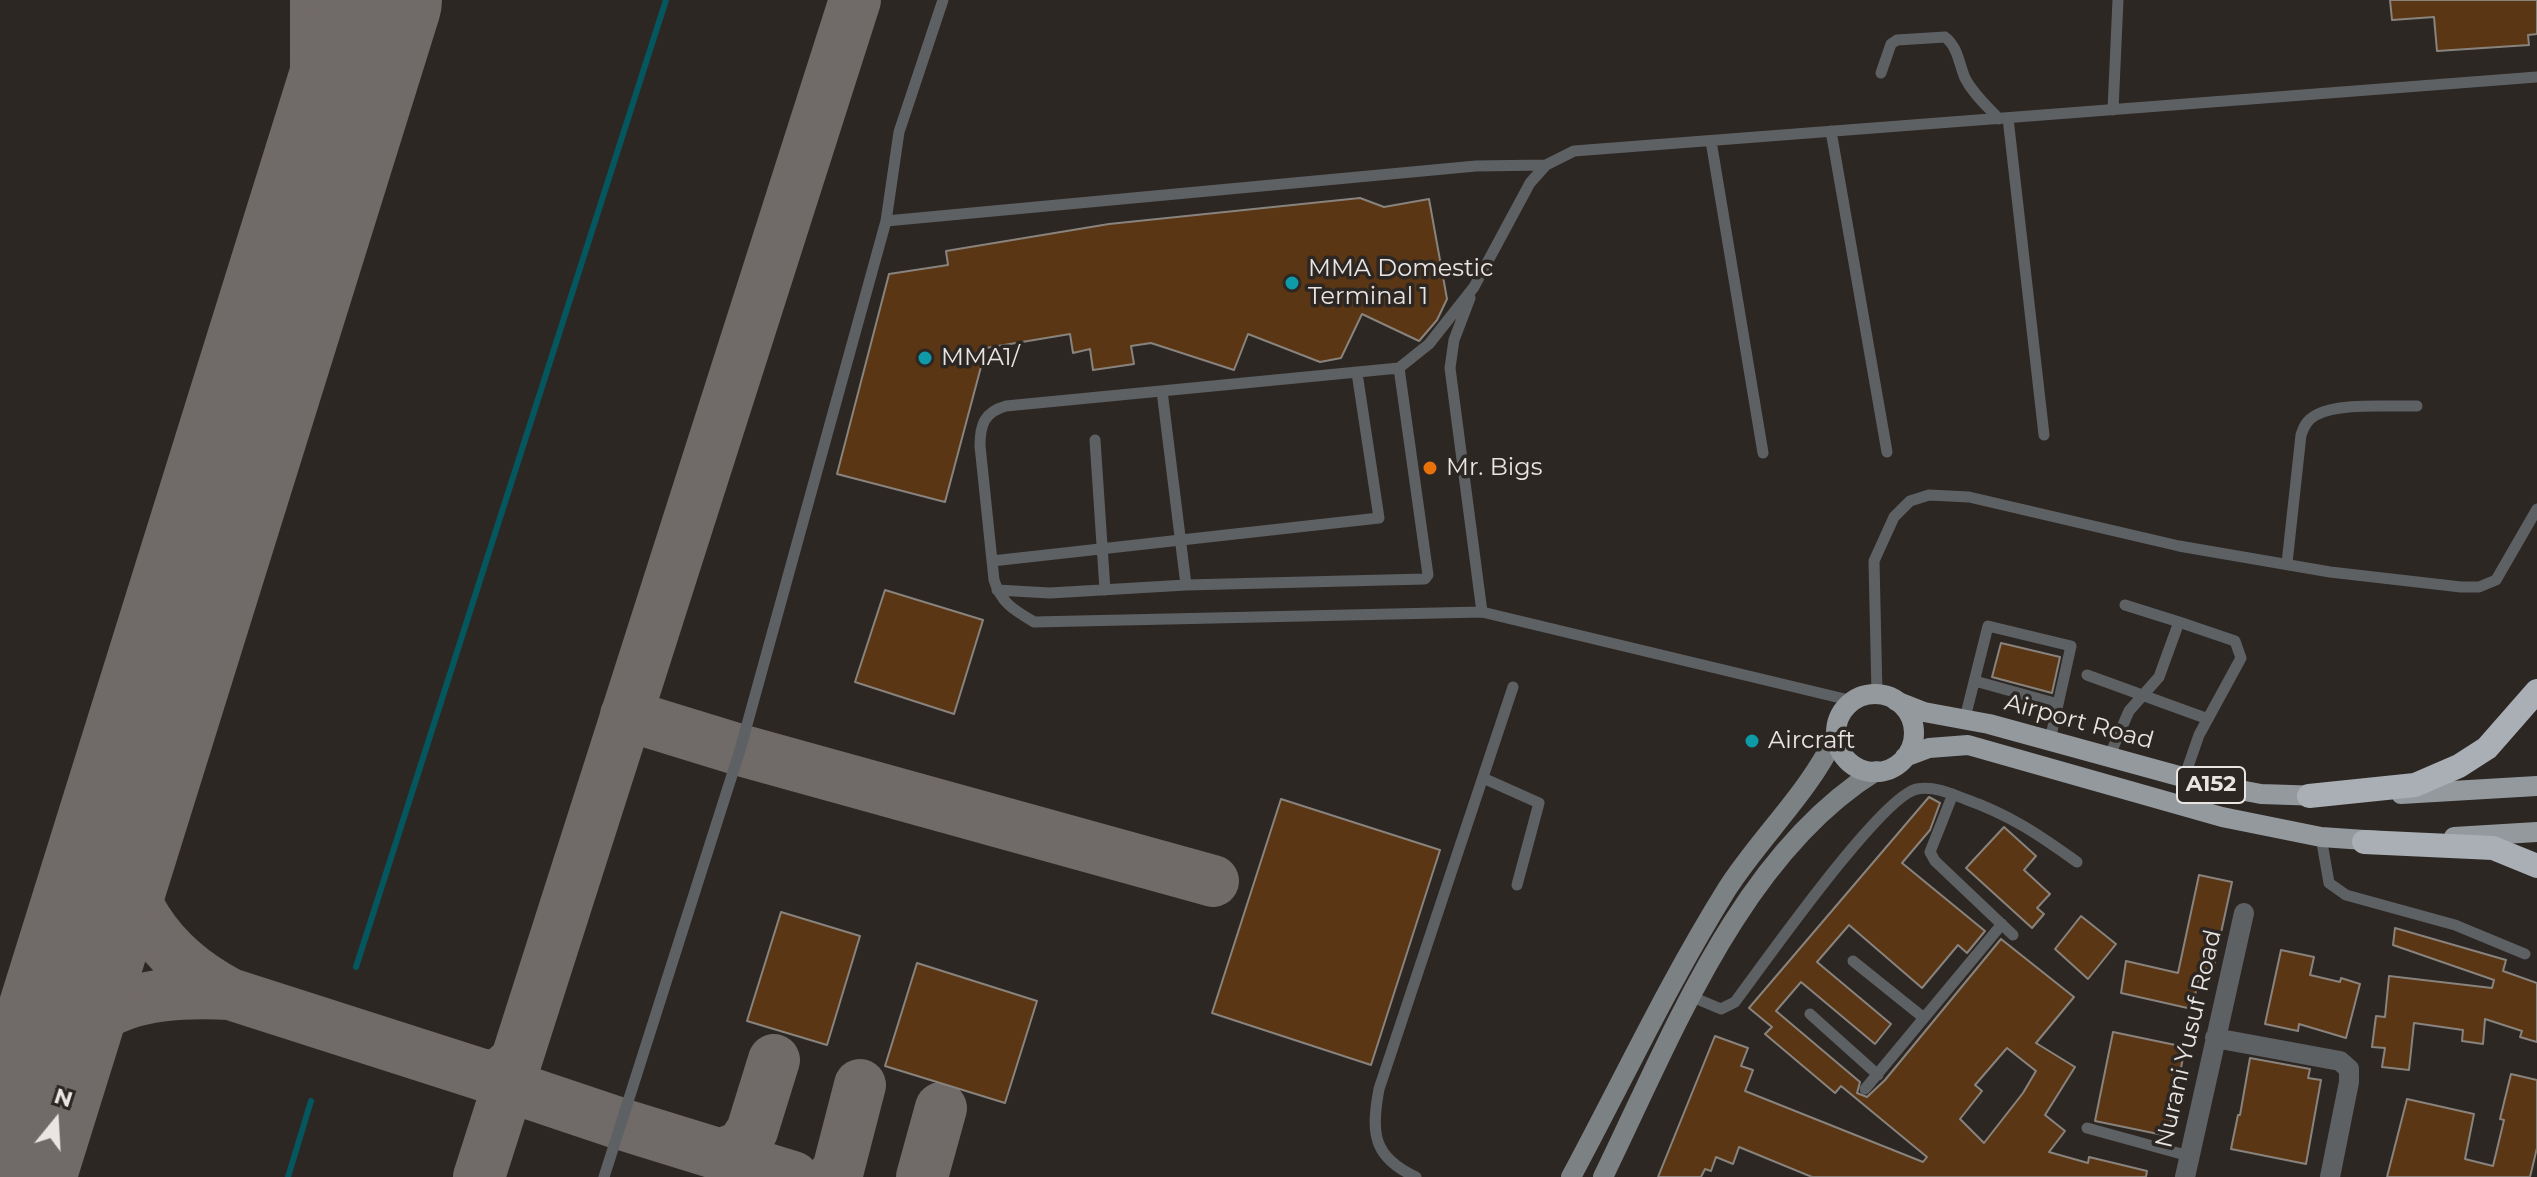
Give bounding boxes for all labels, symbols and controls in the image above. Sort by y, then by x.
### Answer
place label: MMA Domestic Terminal 1 [1308,255,1494,311]
marker: MMA Domestic Terminal 1 [1283,274,1301,292]
place label: MMA1/ [941,344,1020,372]
marker: MMA1/ [916,349,934,367]
place label: Mr. Bigs [1446,454,1542,482]
marker: Mr. Bigs [1421,459,1439,477]
street label: Airport Road [2001,688,2157,756]
place label: Aircraft [1768,727,1855,755]
marker: Aircraft [1743,732,1761,750]
road number: A152 [2177,767,2245,803]
street label: Nurani Yusuf Road [2150,927,2228,1151]
north arrow [16,1081,96,1161]
text: N [51,1082,76,1113]

